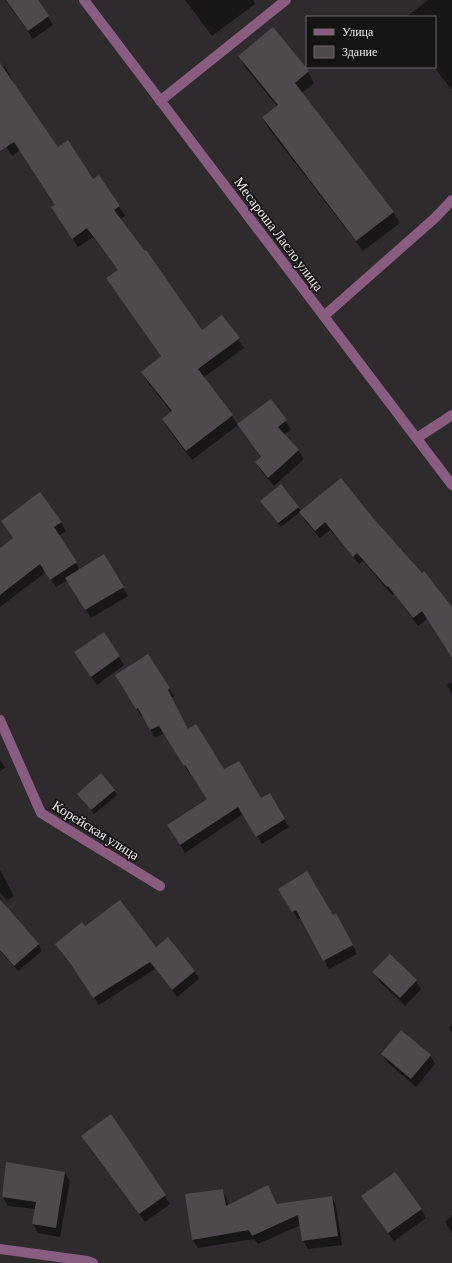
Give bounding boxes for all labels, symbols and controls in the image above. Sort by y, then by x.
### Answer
legend [306,16,436,68]
text: Улица [342,25,374,39]
text: Здание [342,45,377,59]
street label: Месароша Ласло улица [231,174,327,295]
street label: Корейская улица [50,797,143,863]

